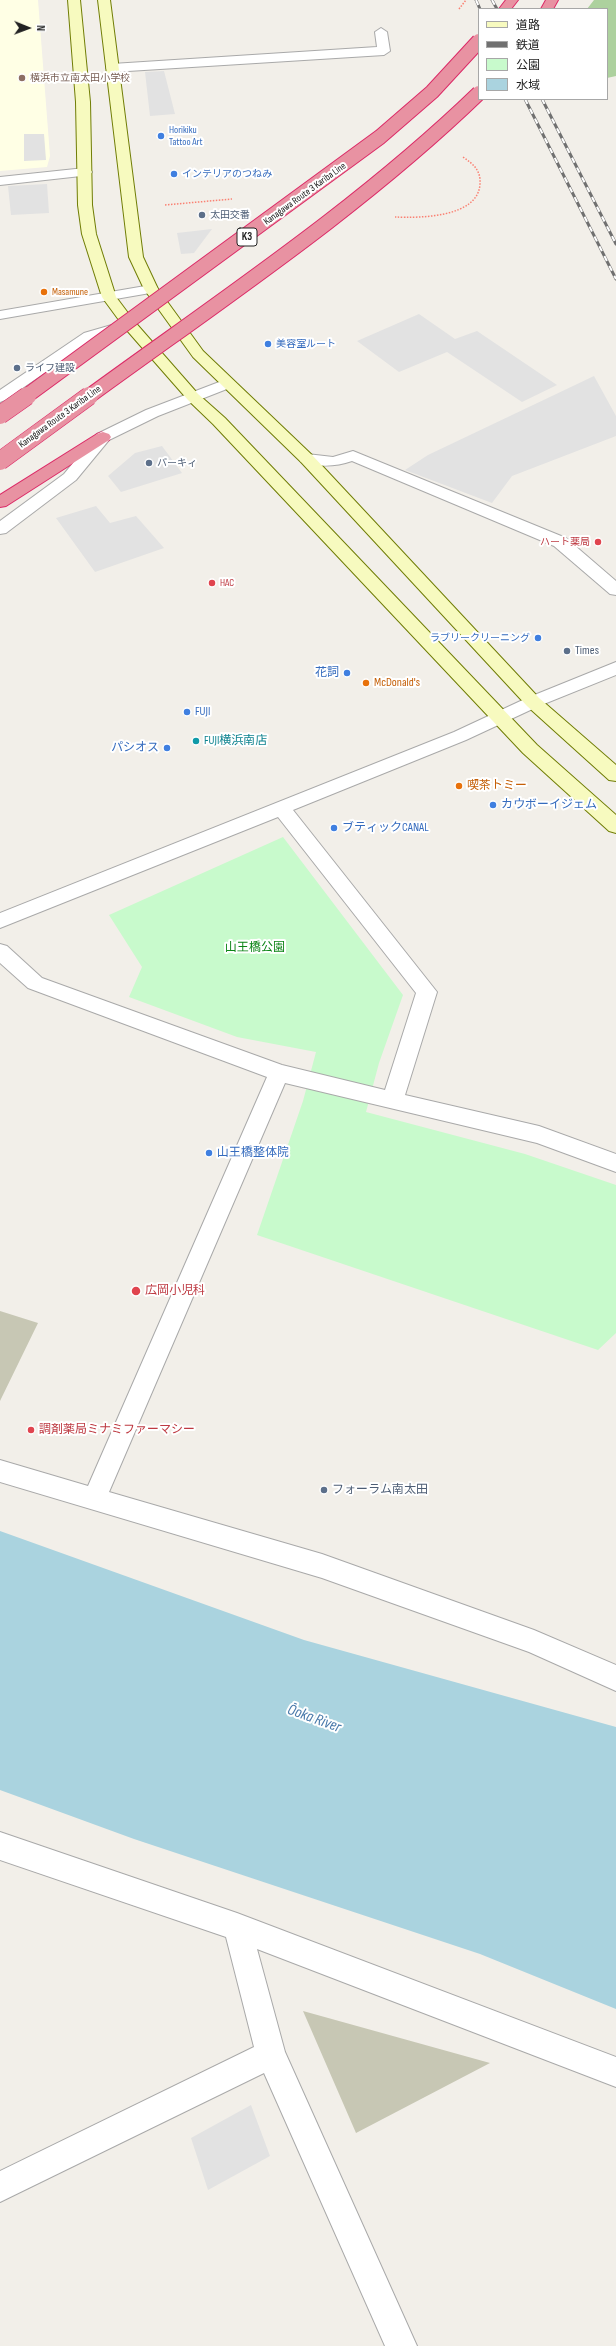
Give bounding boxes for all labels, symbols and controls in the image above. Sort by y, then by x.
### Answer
north arrow [8,8,48,48]
legend [478,8,608,100]
text: 道路 [516,18,540,33]
text: N [34,25,47,31]
text: 鉄道 [516,38,540,53]
text: 公園 [516,58,540,73]
place label: 横浜市立南太田小学校 [30,72,130,84]
marker: 横浜市立南太田小学校 [17,73,27,83]
text: 水域 [516,78,540,93]
place label: Horikiku Tattoo Art [169,124,203,148]
marker: Horikiku Tattoo Art [156,131,166,141]
street label: Kanagawa Route 3 Kariba Line [262,160,348,228]
place label: インテリアのつねみ [182,168,272,180]
marker: インテリアのつねみ [169,169,179,179]
place label: 太田交番 [210,209,250,221]
marker: 太田交番 [197,210,207,220]
road number: K3 [237,228,257,246]
place label: Masamune [52,286,88,298]
marker: Masamune [39,287,49,297]
place label: 美容室ルート [276,338,336,350]
marker: 美容室ルート [263,339,273,349]
place label: ライフ建設 [25,362,75,374]
marker: ライフ建設 [12,363,22,373]
street label: Kanagawa Route 3 Kariba Line [17,383,103,451]
place label: パーキィ [157,457,197,469]
marker: パーキィ [144,458,154,468]
place label: ハート薬局 [540,536,590,548]
marker: ハート薬局 [593,537,603,547]
place label: HAC [220,577,234,589]
marker: HAC [207,578,217,588]
place label: ラブリークリーニング [430,632,530,644]
marker: ラブリークリーニング [533,633,543,643]
place label: Times [575,644,599,658]
marker: Times [562,646,572,656]
place label: 花詞 [315,666,339,680]
marker: 花詞 [342,668,352,678]
place label: McDonald's [374,676,420,690]
marker: McDonald's [361,678,371,688]
place label: FUJI [195,705,210,719]
marker: FUJI [182,707,192,717]
place label: FUJI横浜南店 [204,734,267,748]
marker: FUJI横浜南店 [191,736,201,746]
place label: パシオス [111,741,159,755]
marker: パシオス [162,743,172,753]
place label: 喫茶トミー [467,779,527,793]
marker: 喫茶トミー [454,781,464,791]
place label: カウボーイジェム [501,798,597,812]
marker: カウボーイジェム [488,800,498,810]
place label: ブティックCANAL [342,821,429,835]
marker: ブティックCANAL [329,823,339,833]
park label: 山王橋公園 [225,941,285,955]
place label: 山王橋整体院 [217,1146,289,1160]
marker: 山王橋整体院 [204,1148,214,1158]
place label: 広岡小児科 [145,1284,205,1298]
marker: 広岡小児科 [130,1285,142,1297]
place label: 調剤薬局ミナミファーマシー [39,1423,195,1437]
marker: 調剤薬局ミナミファーマシー [26,1425,36,1435]
place label: フォーラム南太田 [332,1483,428,1497]
marker: フォーラム南太田 [319,1485,329,1495]
water label: Ōoka River [285,1700,343,1738]

